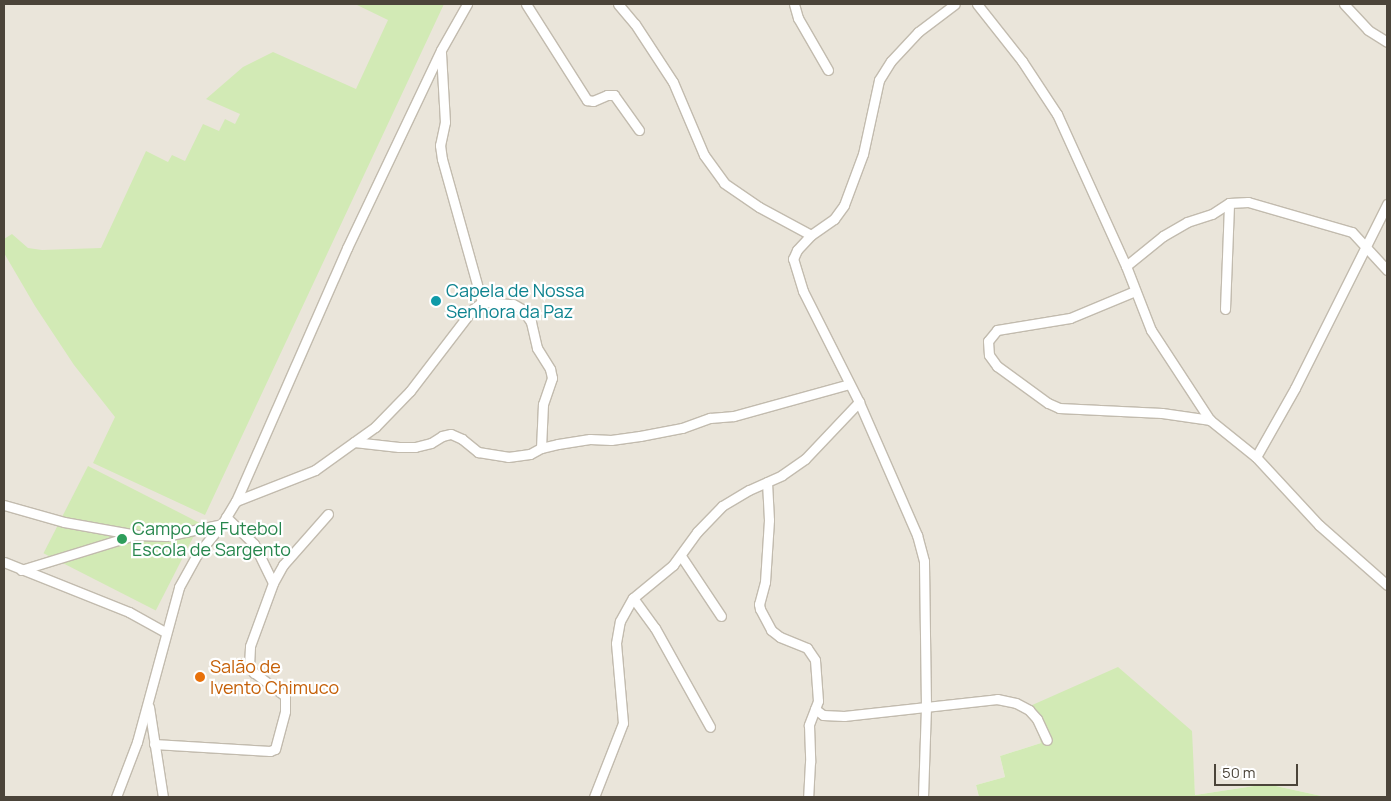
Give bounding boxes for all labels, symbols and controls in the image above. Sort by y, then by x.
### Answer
place label: Capela de Nossa Senhora da Paz [446,280,584,322]
marker: Capela de Nossa Senhora da Paz [430,295,442,307]
place label: Campo de Futebol Escola de Sargento [132,518,291,560]
marker: Campo de Futebol Escola de Sargento [116,533,128,545]
place label: Salão de Ivento Chimuco [210,656,339,699]
marker: Salão de Ivento Chimuco [194,671,206,683]
scale bar [1216,754,1300,786]
text: 50 m [1222,762,1256,783]

